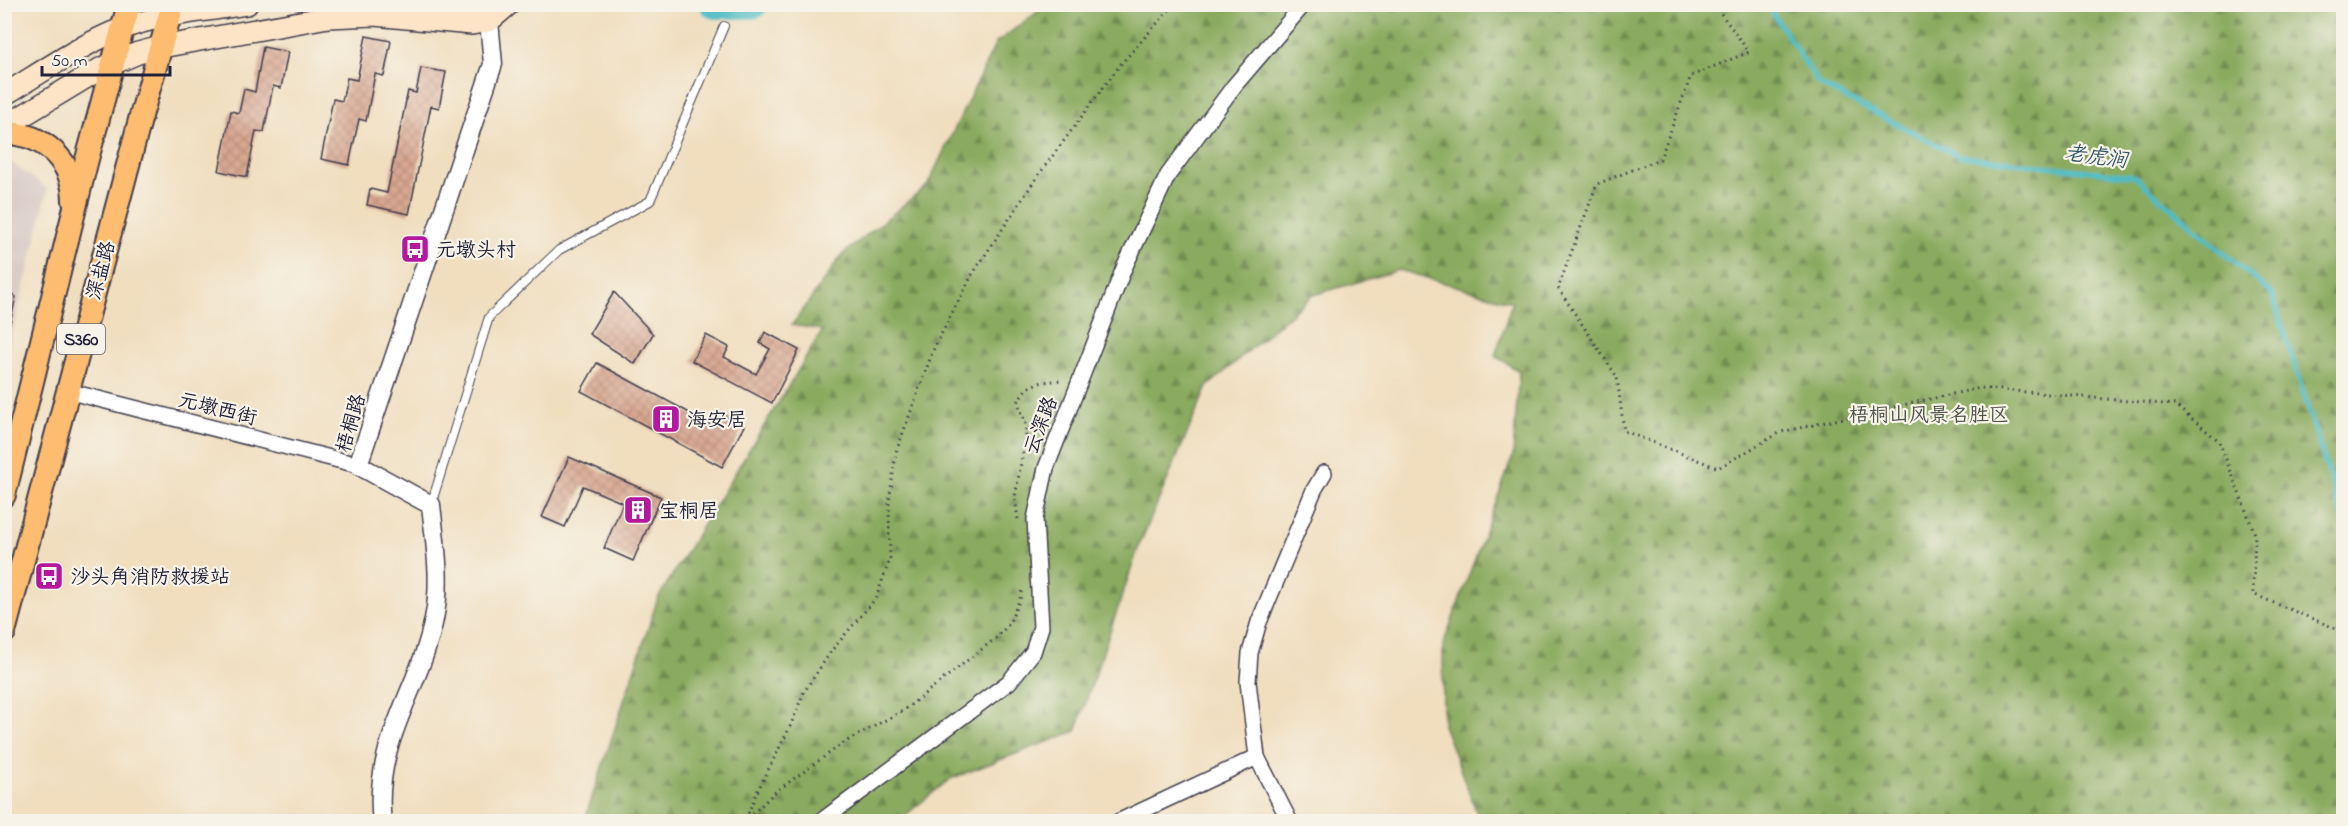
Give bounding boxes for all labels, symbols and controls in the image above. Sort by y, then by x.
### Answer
scale bar [42,39,170,77]
text: 50 m [51,49,88,75]
water label: 老虎涧 [2063,139,2131,177]
bus stop icon: 元墩头村 [399,233,431,265]
street label: 深盐路 [81,237,124,303]
place label: 元墩头村 [436,237,516,266]
road number: S360 [57,324,105,354]
street label: 元墩西街 [175,387,260,434]
street label: 梧桐路 [330,390,375,457]
street label: 云深路 [1018,392,1067,459]
park label: 梧桐山风景名胜区 [1849,402,2009,431]
building icon: 海安居 [650,403,682,435]
place label: 海安居 [687,407,747,436]
building icon: 宝桐居 [622,494,654,526]
place label: 宝桐居 [659,498,719,527]
bus stop icon: 沙头角消防救援站 [33,560,65,592]
place label: 沙头角消防救援站 [70,564,230,593]

